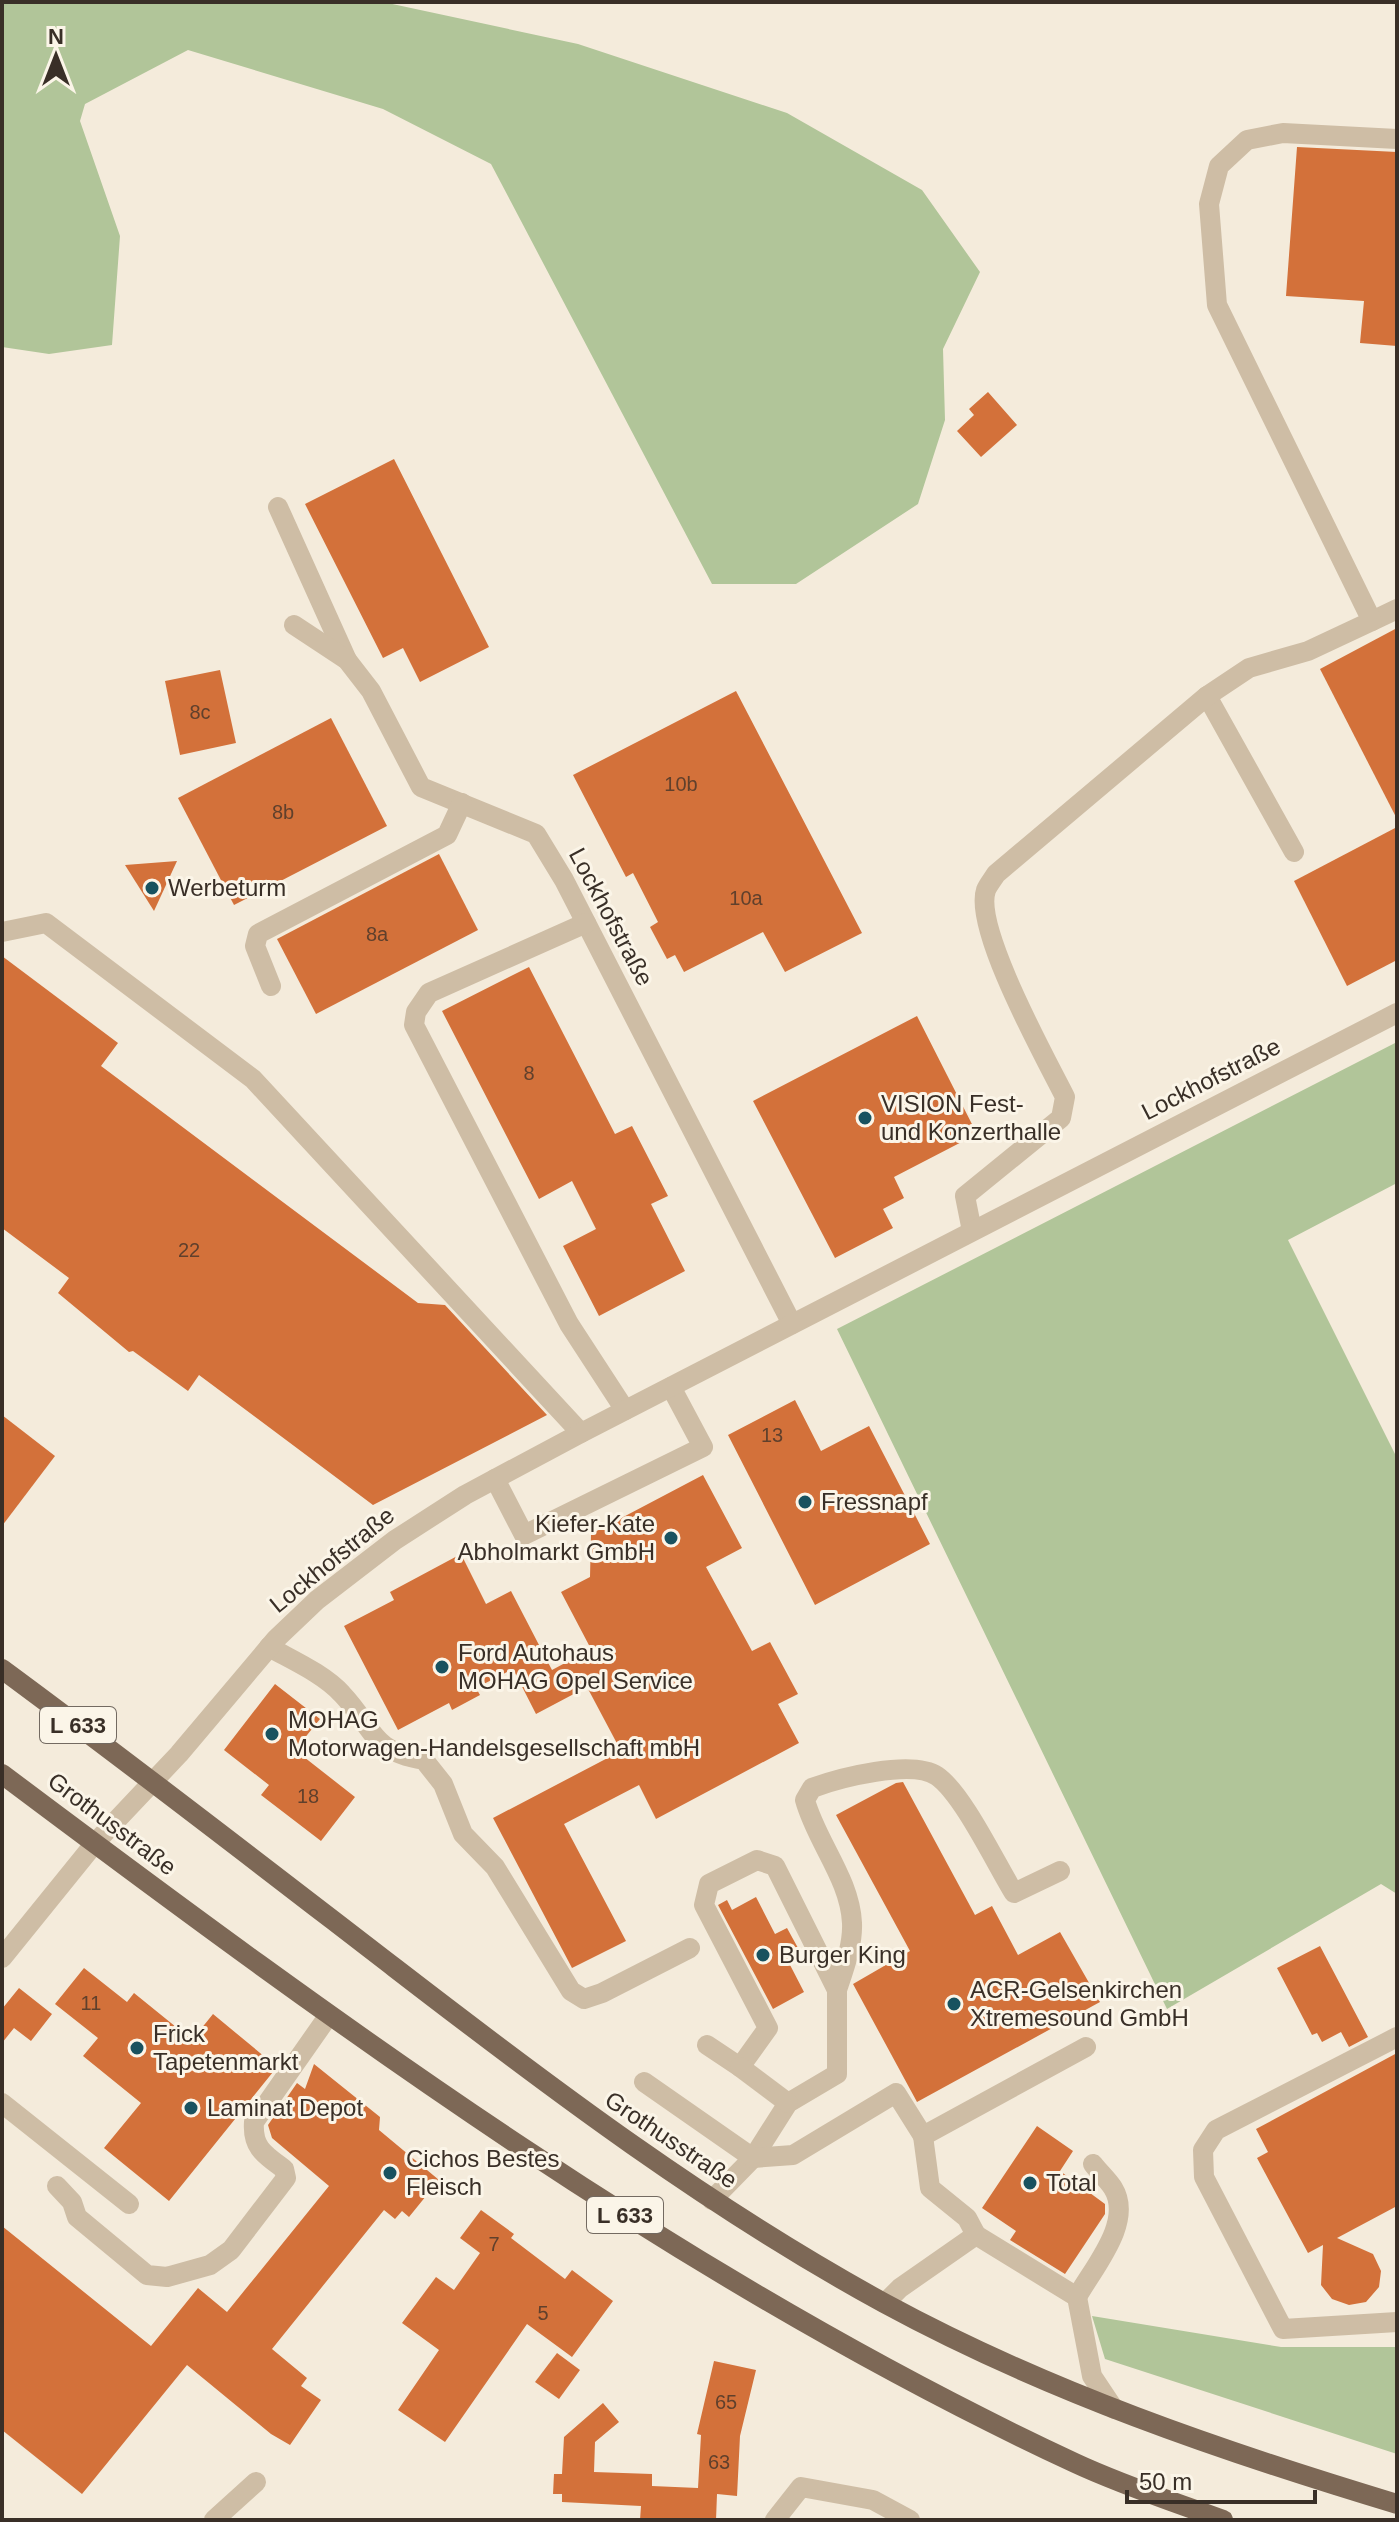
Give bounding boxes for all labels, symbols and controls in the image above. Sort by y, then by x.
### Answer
north arrow [16,16,96,96]
text: N [48,24,64,49]
house number: 8c [189,701,211,723]
house number: 10b [664,773,698,795]
house number: 8b [272,801,294,823]
street label: Lockhofstraße [564,843,659,990]
place label: Werbeturm [168,874,286,901]
marker: Werbeturm [143,879,161,897]
house number: 10a [729,887,764,909]
house number: 8a [366,923,389,945]
street label: Lockhofstraße [1137,1032,1285,1125]
house number: 8 [523,1062,535,1084]
place label: VISION Fest- und Konzerthalle [881,1090,1061,1145]
marker: VISION Fest- und Konzerthalle [856,1109,874,1127]
house number: 22 [178,1239,200,1261]
house number: 13 [761,1424,783,1446]
place label: Fressnapf [821,1488,928,1515]
marker: Fressnapf [796,1493,814,1511]
street label: Lockhofstraße [264,1501,399,1618]
place label: Kiefer-Kate Abholmarkt GmbH [458,1510,655,1565]
marker: Kiefer-Kate Abholmarkt GmbH [662,1529,680,1547]
place label: Ford Autohaus MOHAG Opel Service [458,1639,693,1694]
marker: Ford Autohaus MOHAG Opel Service [433,1658,451,1676]
place label: MOHAG Motorwagen-Handelsgesellschaft mbH [288,1706,700,1761]
road number: L 633 [40,1707,116,1743]
marker: MOHAG Motorwagen-Handelsgesellschaft mbH [263,1725,281,1743]
street label: Grothusstraße [43,1767,182,1881]
house number: 18 [297,1785,319,1807]
place label: Burger King [779,1941,906,1968]
marker: Burger King [754,1946,772,1964]
place label: ACR-Gelsenkirchen Xtremesound GmbH [970,1976,1189,2031]
house number: 11 [81,1992,101,2014]
marker: ACR-Gelsenkirchen Xtremesound GmbH [945,1995,963,2013]
place label: Frick Tapetenmarkt [153,2020,299,2075]
marker: Frick Tapetenmarkt [128,2039,146,2057]
street label: Grothusstraße [600,2086,742,2194]
place label: Laminat Depot [207,2094,363,2121]
marker: Laminat Depot [182,2099,200,2117]
place label: Cichos Bestes Fleisch [406,2145,559,2200]
marker: Cichos Bestes Fleisch [381,2164,399,2182]
place label: Total [1046,2169,1097,2196]
marker: Total [1021,2174,1039,2192]
road number: L 633 [587,2197,663,2233]
house number: 7 [488,2233,500,2255]
house number: 5 [537,2302,549,2324]
house number: 65 [715,2391,737,2413]
house number: 63 [708,2451,730,2473]
scale bar [1127,2454,1315,2504]
text: 50 m [1139,2468,1192,2495]

